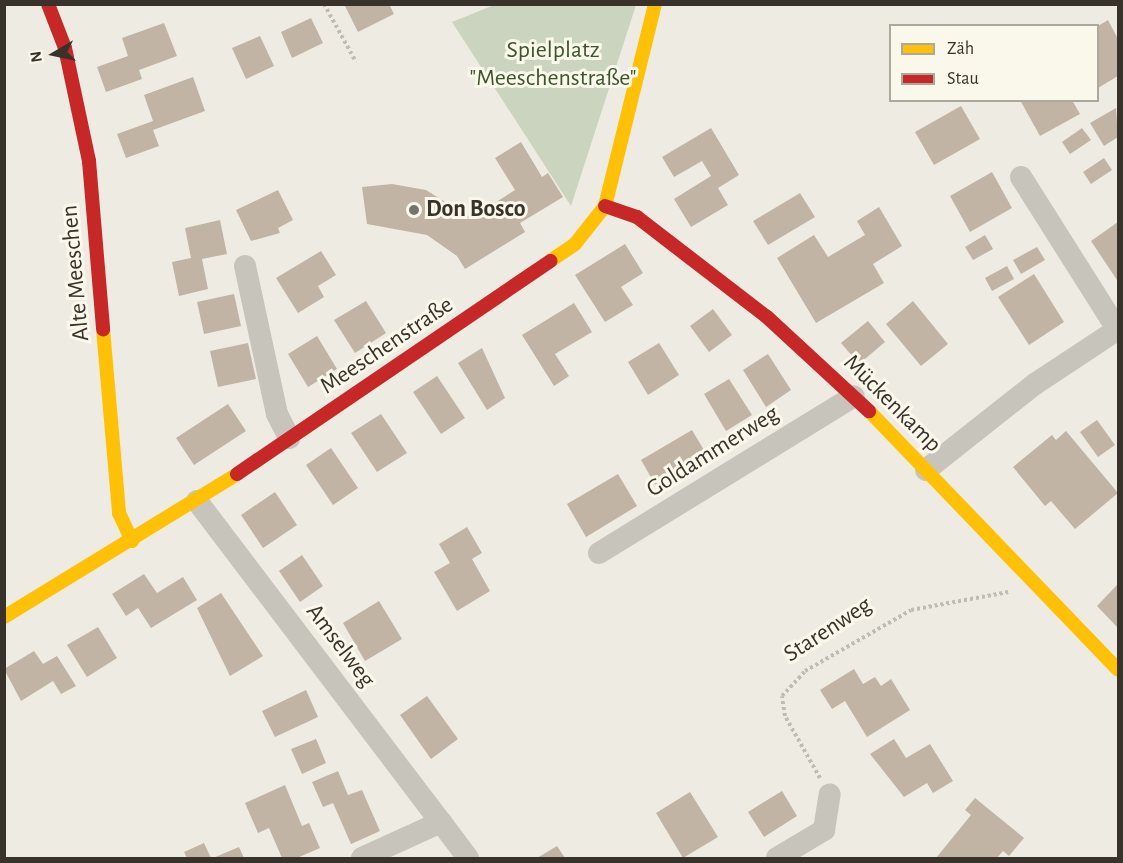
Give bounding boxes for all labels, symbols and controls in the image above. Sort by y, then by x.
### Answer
north arrow [24,24,84,84]
legend [889,24,1099,102]
park label: Spielplatz "Meeschenstraße" [470,37,636,93]
text: Zäh [947,40,974,58]
text: N [27,50,45,64]
text: Stau [947,70,979,88]
place label: Don Bosco [426,196,526,224]
marker: Don Bosco [407,203,421,217]
street label: Alte Meeschen [56,204,96,342]
street label: Meeschenstraße [315,291,459,401]
street label: Mückenkamp [837,349,947,459]
street label: Goldammerweg [642,400,784,504]
street label: Starenweg [779,591,877,669]
street label: Amselweg [299,599,381,693]

